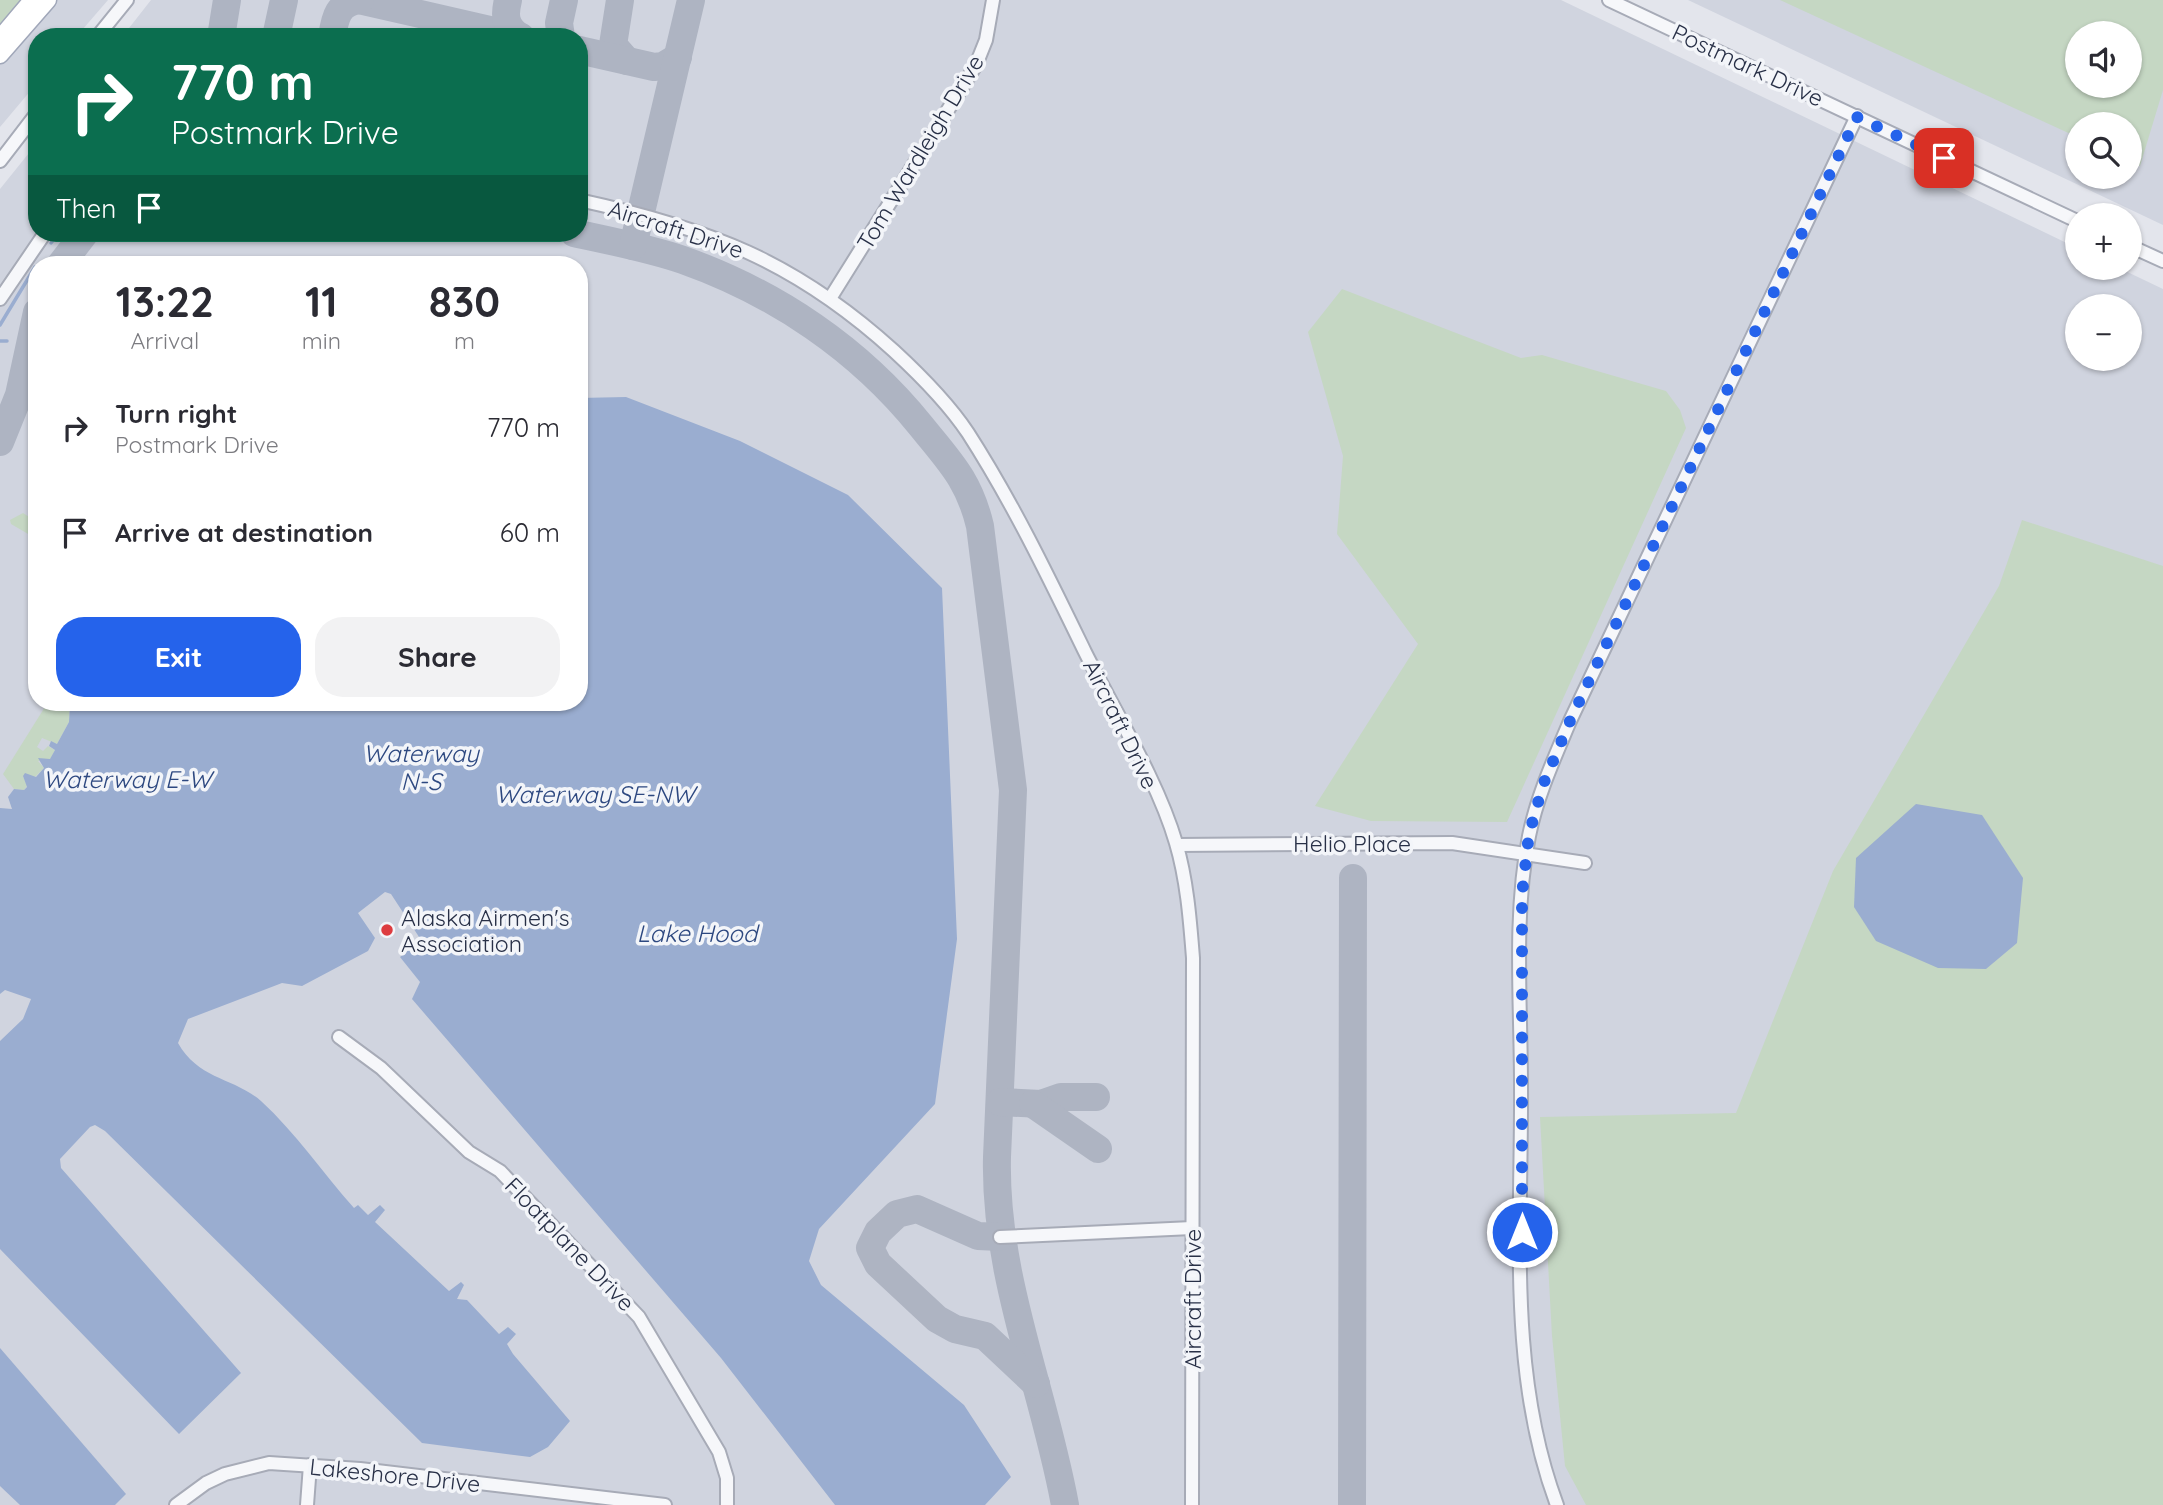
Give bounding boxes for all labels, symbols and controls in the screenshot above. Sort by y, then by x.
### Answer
street label: Postmark Drive [1668,17,1828,113]
map controls [2065,21,2142,371]
button: sound [2065,21,2142,98]
street label: Tom Wardleigh Drive [850,49,990,255]
text: 770 m [171,51,314,112]
icon: right [56,56,147,147]
text: Postmark Drive [171,112,399,152]
button: search [2065,112,2142,189]
pin [1914,128,1974,188]
icon: arrive [1925,139,1963,177]
icon: arrive [130,189,168,227]
text: Then [56,192,116,225]
street label: Aircraft Drive [605,194,747,264]
button: + [2065,203,2142,280]
text: 13:22 [116,275,214,328]
text: 11 [305,275,338,328]
text: 830 [429,275,500,328]
button: − [2065,294,2142,371]
text: Arrival [130,326,199,355]
text: min [302,326,341,355]
text: m [454,326,475,355]
text: Turn right [115,397,237,430]
icon: right [56,409,94,447]
text: 770 m [487,411,560,444]
text: Postmark Drive [115,430,279,459]
icon: arrive [56,514,94,552]
text: Arrive at destination [115,516,373,549]
text: 60 m [500,516,560,549]
button: Exit [56,617,301,697]
button: Share [315,617,560,697]
street label: Aircraft Drive [1077,655,1165,793]
water label: Waterway N-S [363,738,480,796]
water label: Waterway E-W [43,764,215,794]
water label: Waterway SE-NW [495,779,699,809]
street label: Helio Place [1293,829,1411,858]
place label: Alaska Airmen's Association [401,903,569,958]
water label: Lake Hood [637,918,761,948]
marker: Alaska Airmen's Association [379,922,395,938]
street label: Floatplane Drive [499,1171,641,1317]
position arrow [1485,1195,1559,1269]
street label: Aircraft Drive [1178,1229,1207,1369]
street label: Lakeshore Drive [308,1452,482,1498]

